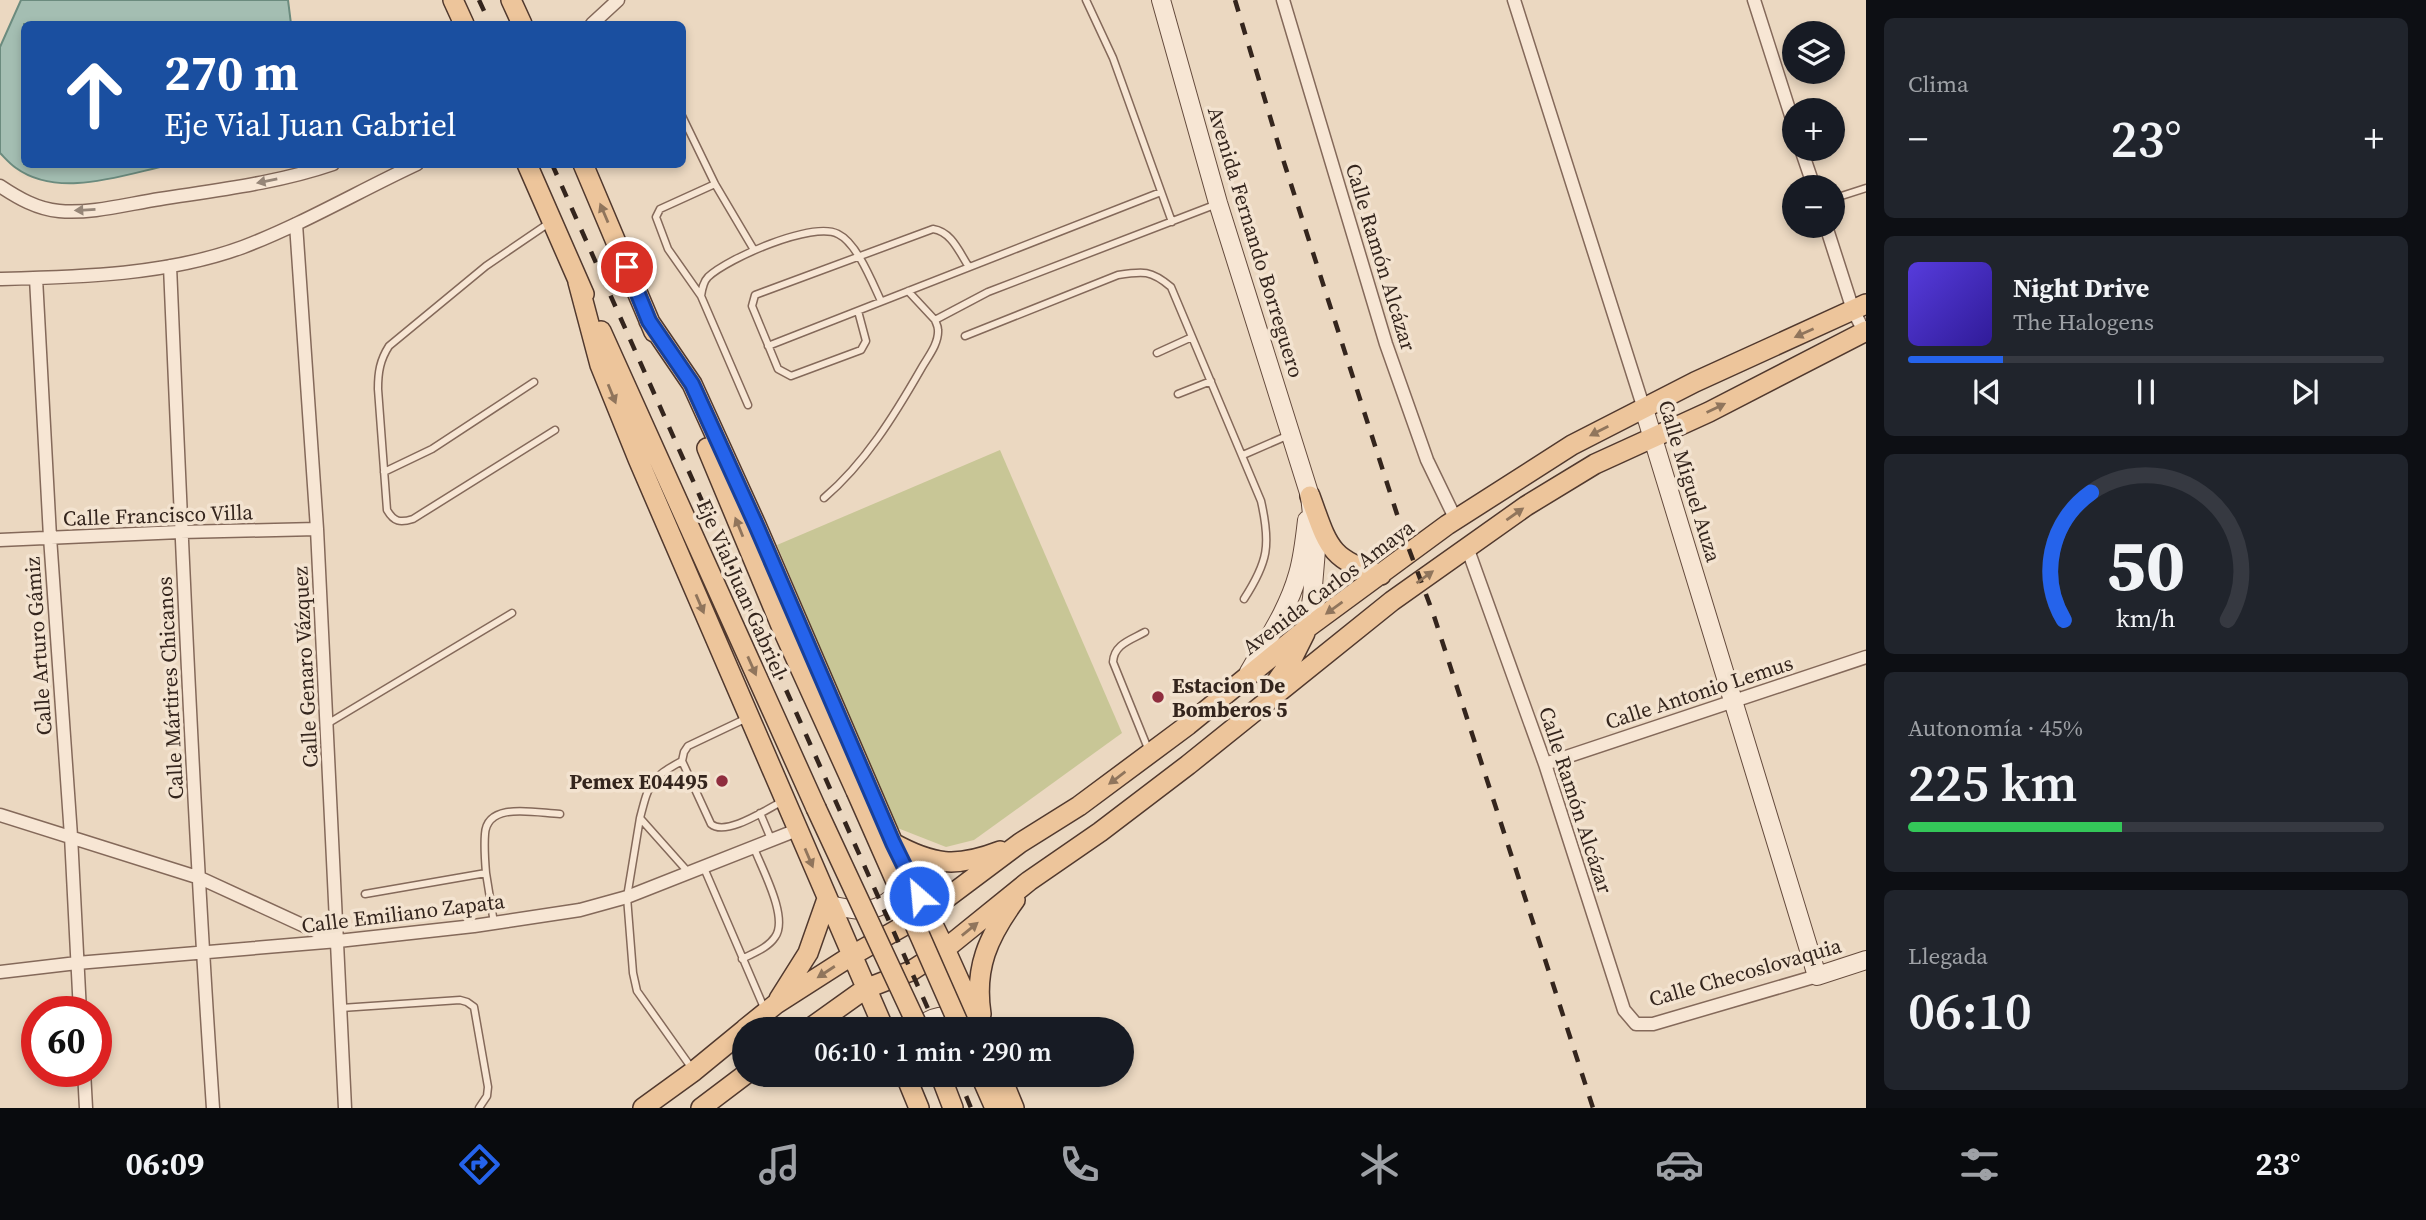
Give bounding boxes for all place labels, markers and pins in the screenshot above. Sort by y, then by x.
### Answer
pin [597,237,657,297]
place label: Estacion De Bomberos 5 [1172,671,1287,724]
marker: Estacion De Bomberos 5 [1150,689,1166,705]
place label: Pemex E04495 [569,767,708,796]
marker: Pemex E04495 [714,773,730,789]

